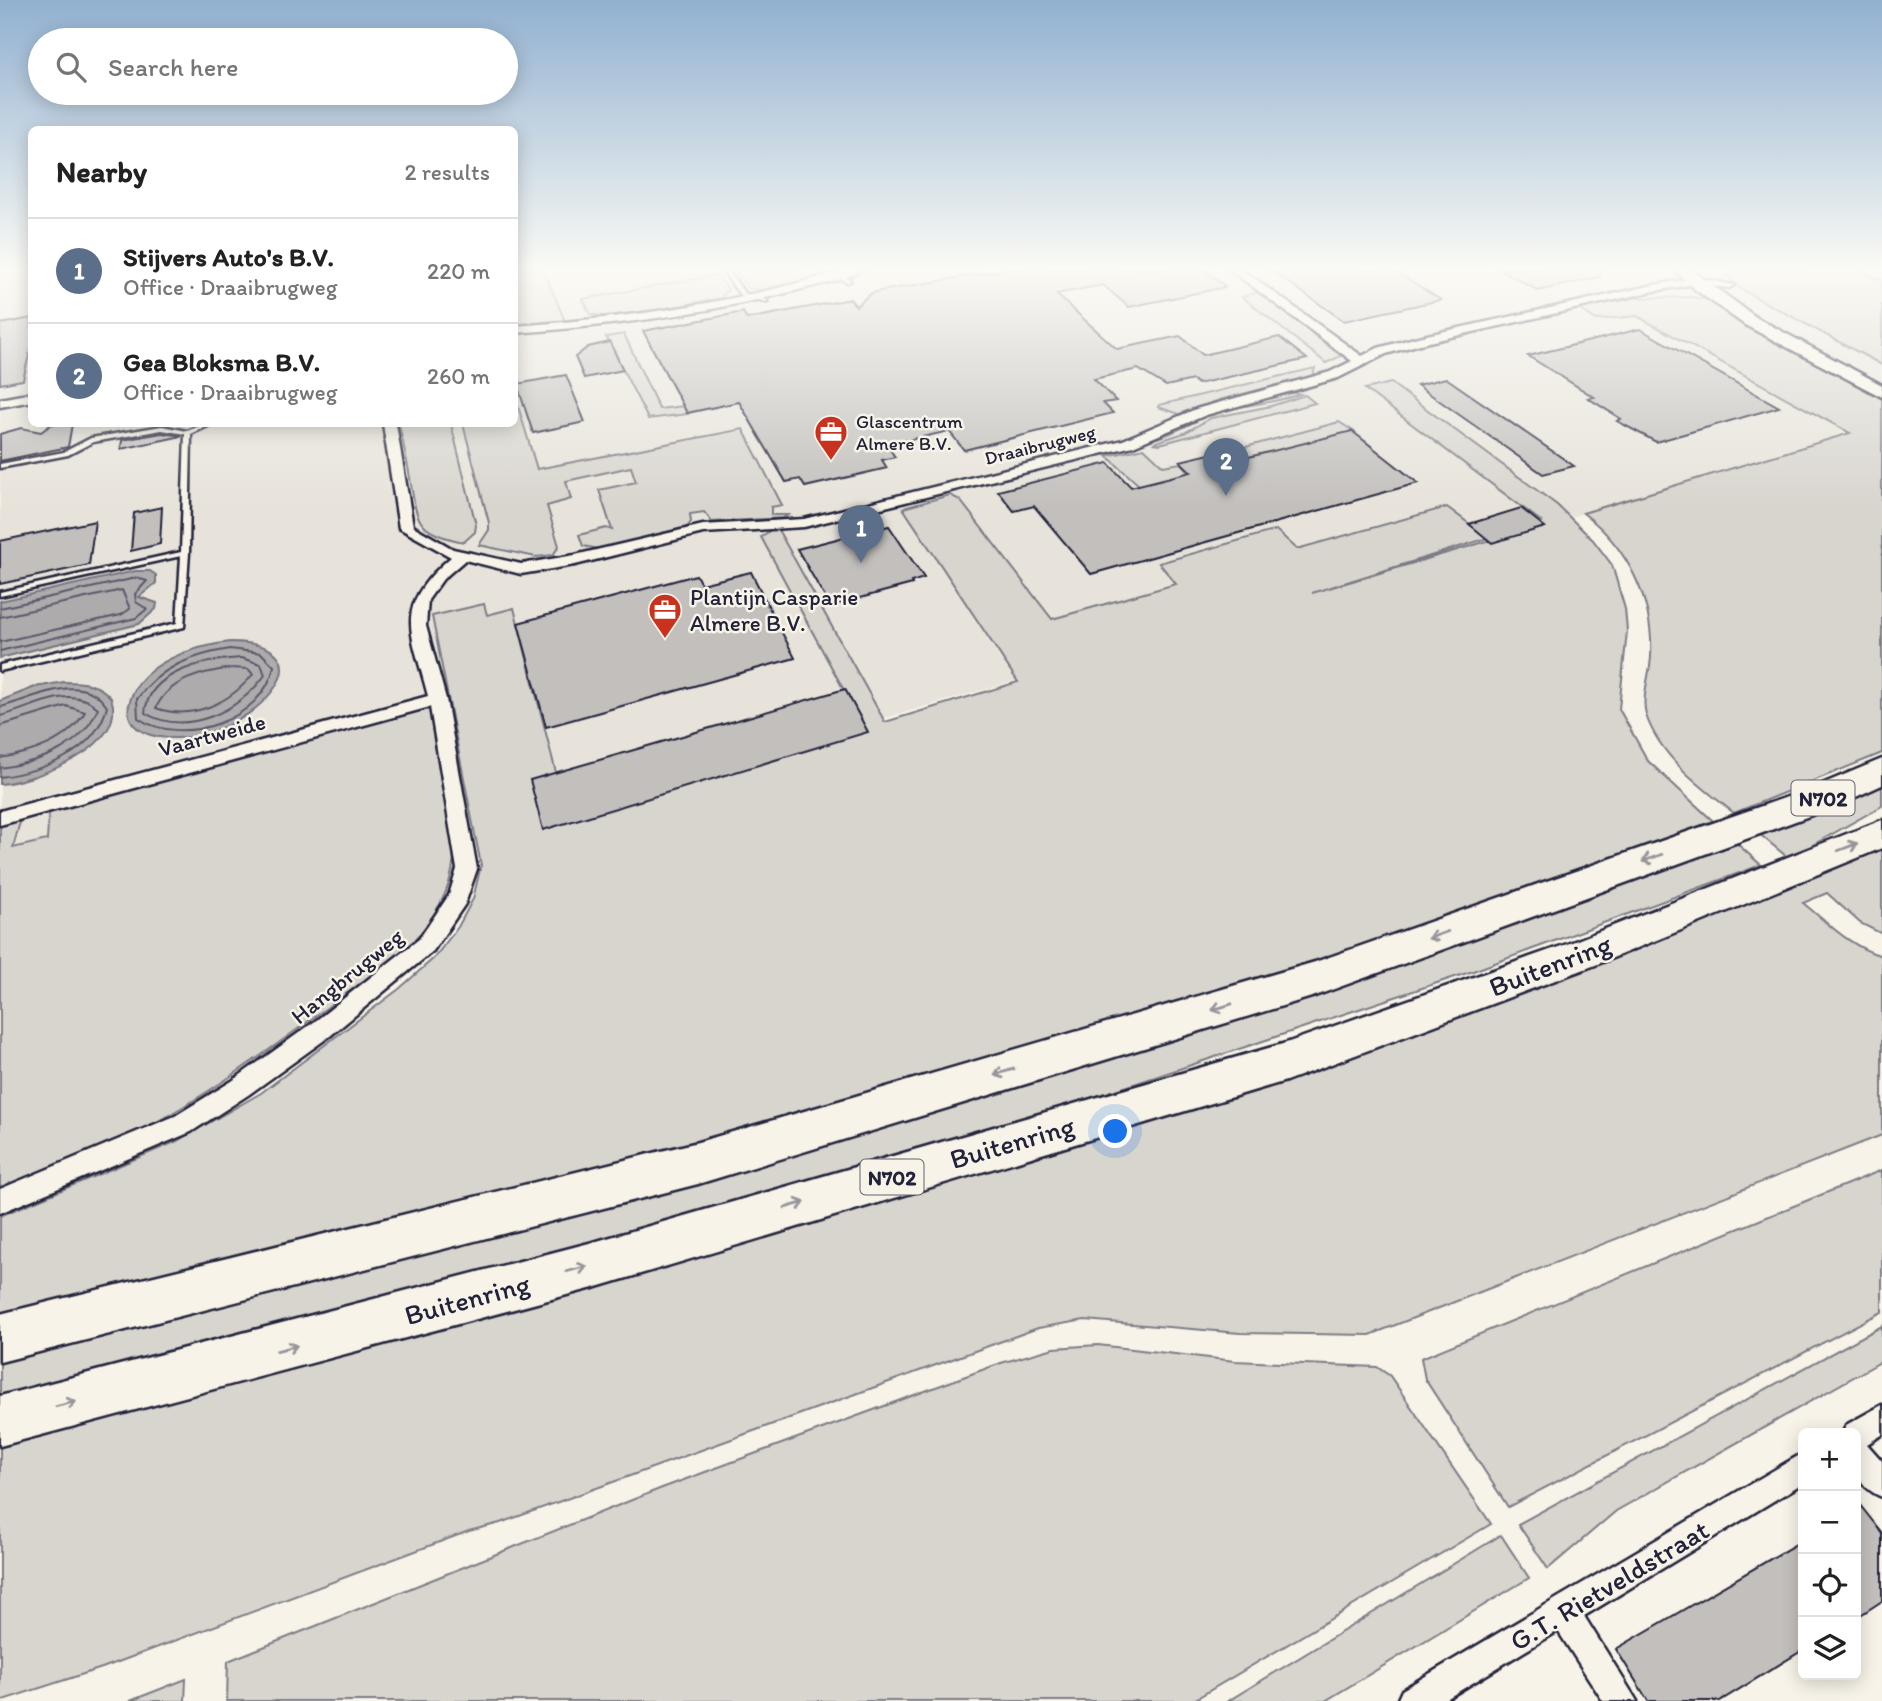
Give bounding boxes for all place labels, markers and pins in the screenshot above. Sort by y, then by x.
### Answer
place label: Glascentrum Almere B.V. [856,410,963,455]
office icon: Glascentrum Almere B.V. [812,413,850,462]
pin: 2 [1203,438,1249,496]
pin: 1 [838,505,884,563]
place label: Plantijn Casparie Almere B.V. [690,583,858,637]
office icon: Plantijn Casparie Almere B.V. [646,591,684,640]

